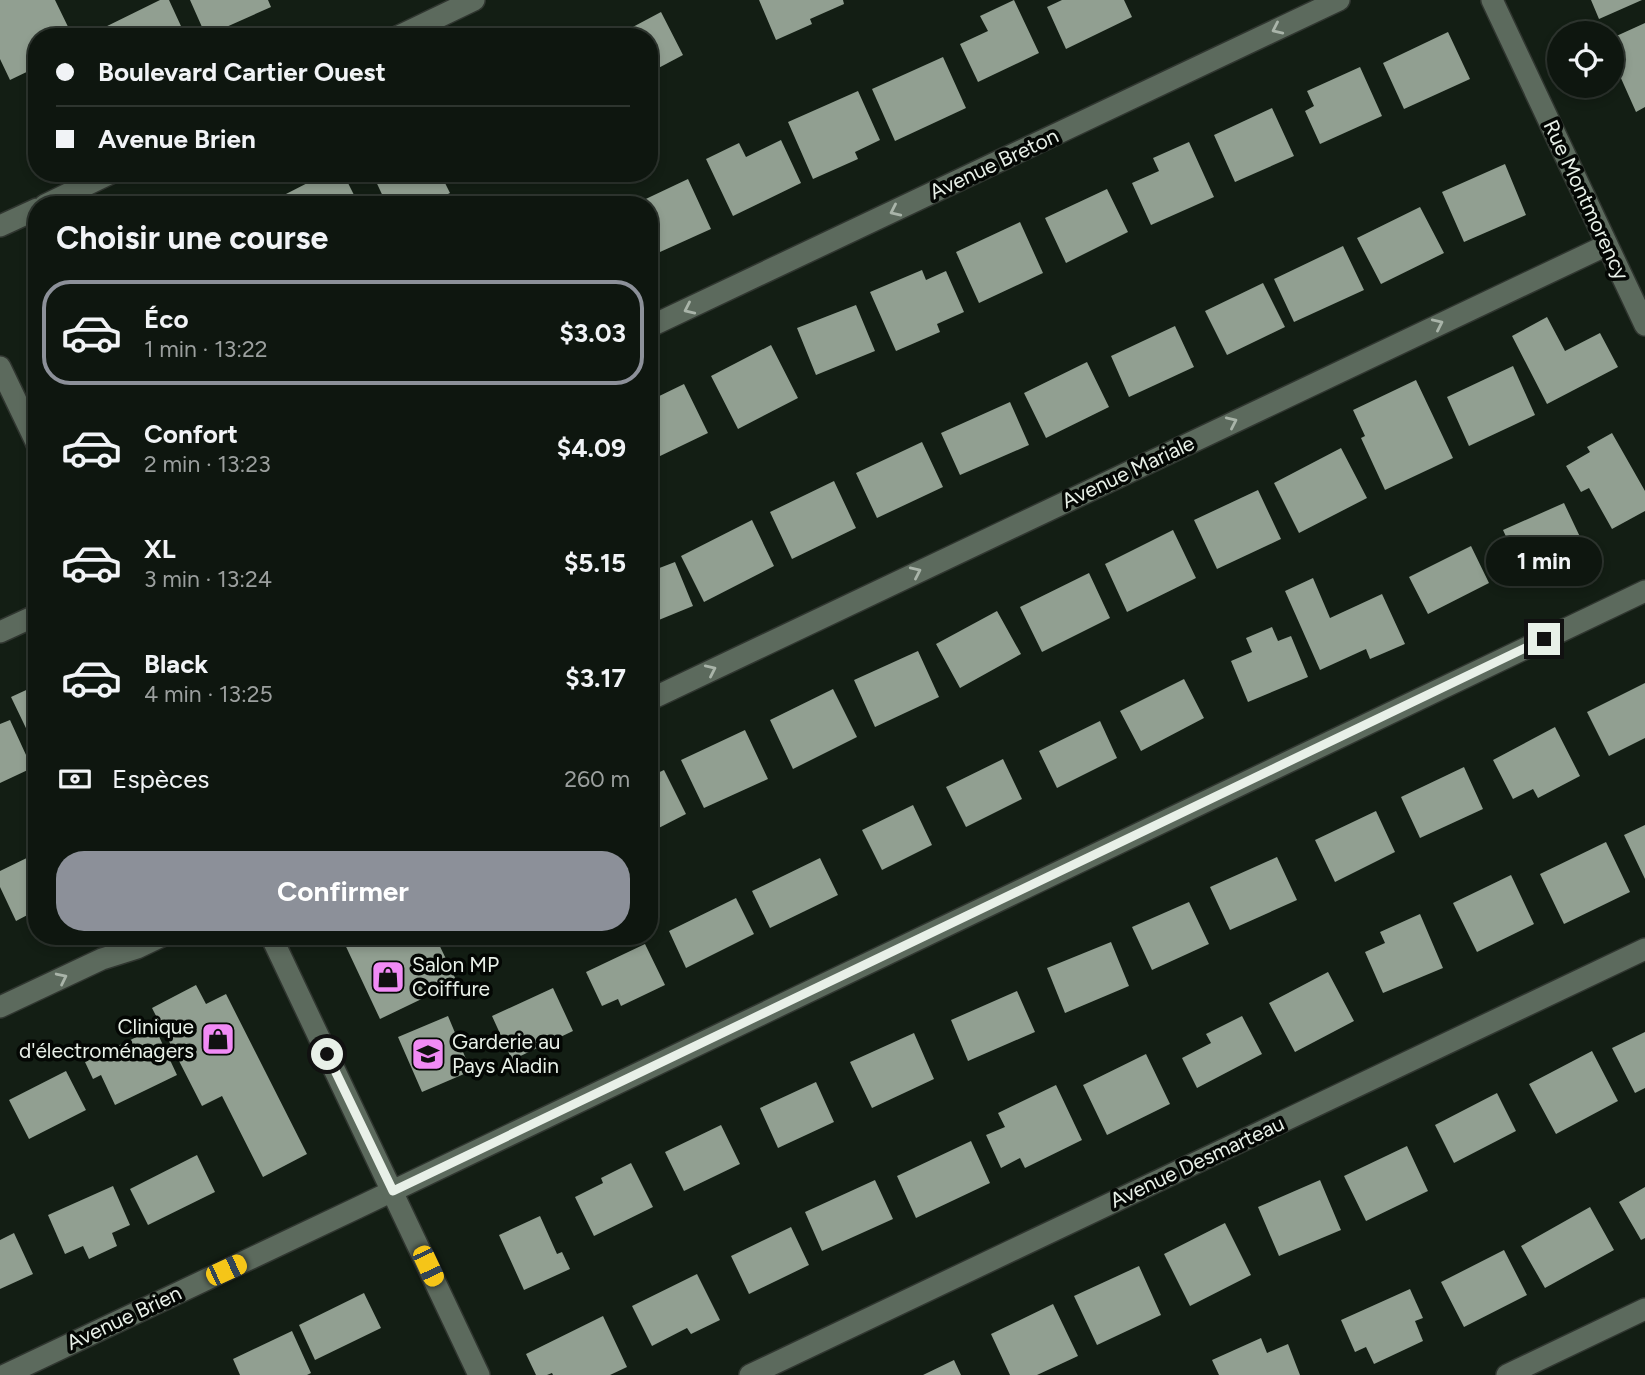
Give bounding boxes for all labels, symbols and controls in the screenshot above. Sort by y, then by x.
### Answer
one-way arrow [1272,21,1284,35]
map controls [1547,21,1624,98]
button: locate [1547,21,1624,98]
text: Boulevard Cartier Ouest [98,56,386,88]
street label: Rue Montmorency [1538,116,1634,284]
text: Avenue Brien [98,123,256,155]
street label: Avenue Breton [925,123,1062,204]
one-way arrow [890,203,902,217]
text: Choisir une course [56,219,328,257]
one-way arrow [684,300,696,314]
icon: car [60,301,123,364]
text: Éco [144,303,189,335]
text: $3.03 [559,317,626,349]
one-way arrow [1431,319,1443,333]
text: 1 min · 13:22 [144,335,268,363]
icon: car [60,416,123,479]
one-way arrow [1225,416,1237,430]
text: Confort [144,418,238,450]
street label: Avenue Mariale [1057,430,1198,513]
text: $4.09 [557,432,626,464]
text: 2 min · 13:23 [144,450,271,478]
icon: car [60,531,123,594]
text: XL [144,533,176,565]
callout: 1 min [1486,538,1602,586]
text: $5.15 [564,547,626,579]
text: 1 min [1517,547,1571,575]
text: 3 min · 13:24 [144,565,272,593]
one-way arrow [909,567,921,581]
route end [1528,623,1560,655]
icon: car [60,646,123,709]
text: Black [144,648,208,680]
text: $3.17 [565,662,626,694]
one-way arrow [704,665,716,679]
text: 4 min · 13:25 [144,680,273,708]
icon: cash [56,760,94,798]
text: Espèces [112,763,209,795]
text: 260 m [564,765,630,793]
button: Confirmer [56,851,630,931]
place label: Salon MP Coiffure [412,952,499,1001]
shop icon: Salon MP Coiffure [369,958,407,996]
one-way arrow [55,972,67,986]
place label: Clinique d'électroménagers [19,1014,194,1063]
shop icon: Clinique d'électroménagers [199,1020,237,1058]
place label: Garderie au Pays Aladin [452,1029,561,1078]
school or university icon: Garderie au Pays Aladin [409,1035,447,1073]
route start [311,1038,343,1070]
street label: Avenue Desmarteau [1106,1110,1288,1213]
car [410,1243,447,1289]
car [203,1252,250,1288]
street label: Avenue Brien [62,1280,185,1355]

